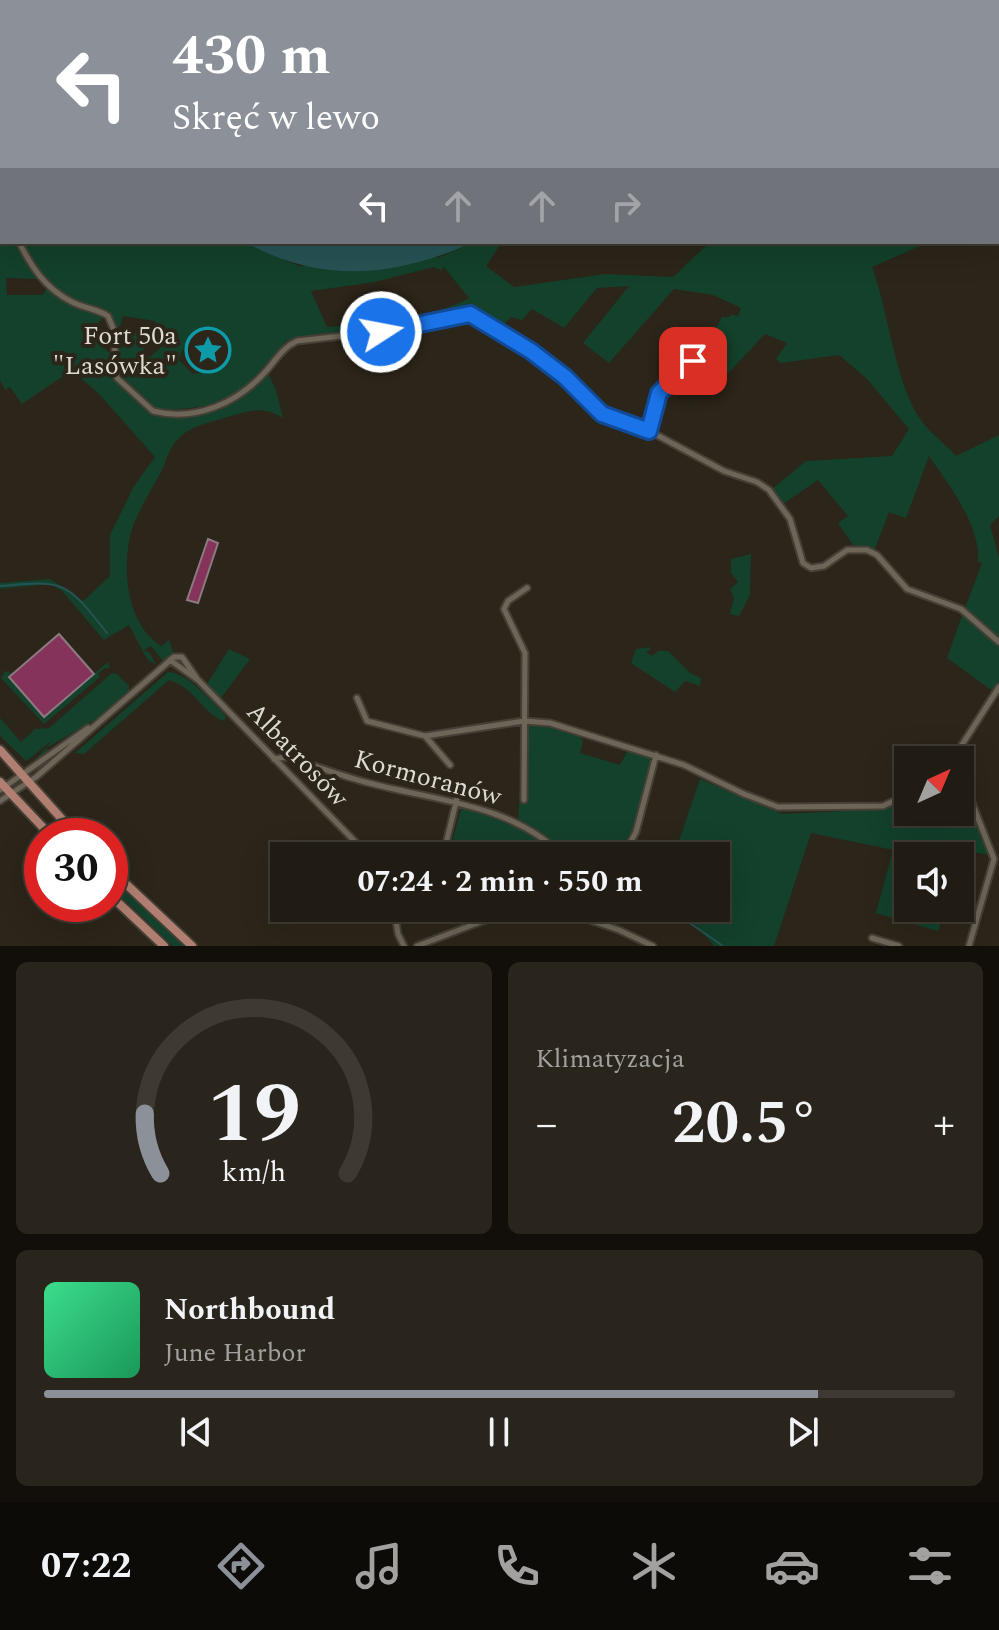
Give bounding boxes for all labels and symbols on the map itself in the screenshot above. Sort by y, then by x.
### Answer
position arrow [339,290,423,374]
place label: Fort 50a "Lasówka" [53,316,177,386]
place icon: Fort 50a "Lasówka" [184,326,232,374]
pin [659,327,727,395]
street label: Albatrosów [237,693,359,817]
street label: Kormoranów [350,739,507,817]
north arrow [894,746,974,826]
speed limit sign: 30 [24,818,128,922]

